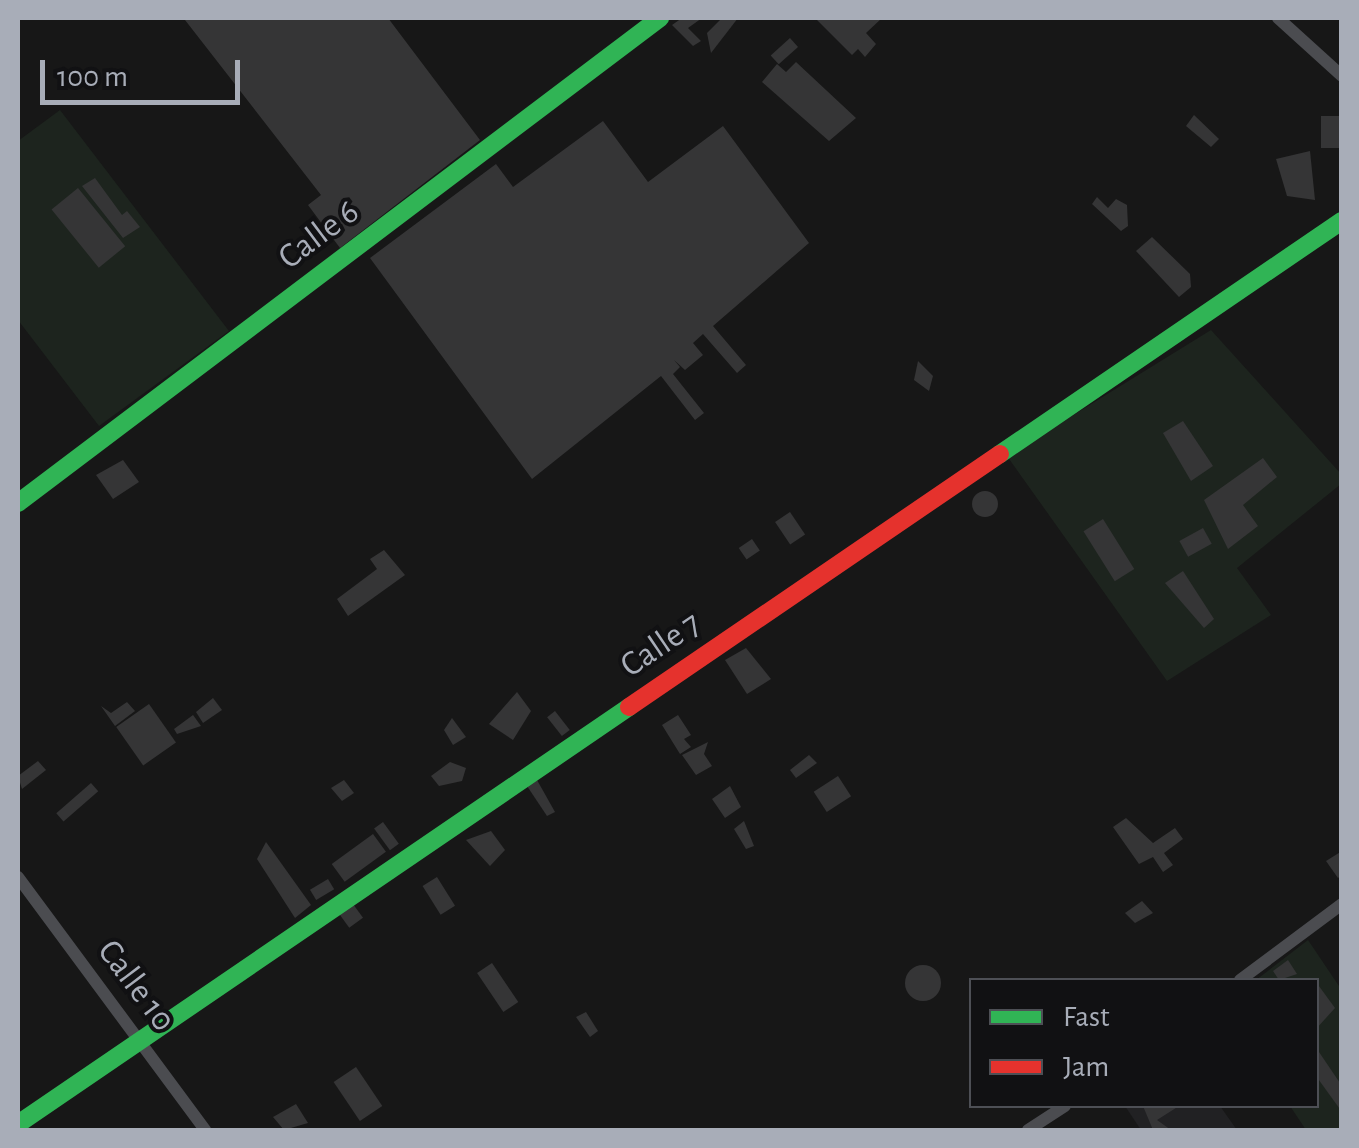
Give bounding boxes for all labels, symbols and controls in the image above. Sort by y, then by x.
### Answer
scale bar [45,40,245,102]
text: 100 m [57,62,128,92]
street label: Calle 6 [270,191,368,279]
street label: Calle 7 [613,603,709,687]
street label: Calle 10 [88,932,184,1040]
legend [969,978,1319,1108]
text: Fast [1063,1002,1110,1032]
text: Jam [1063,1052,1109,1082]

